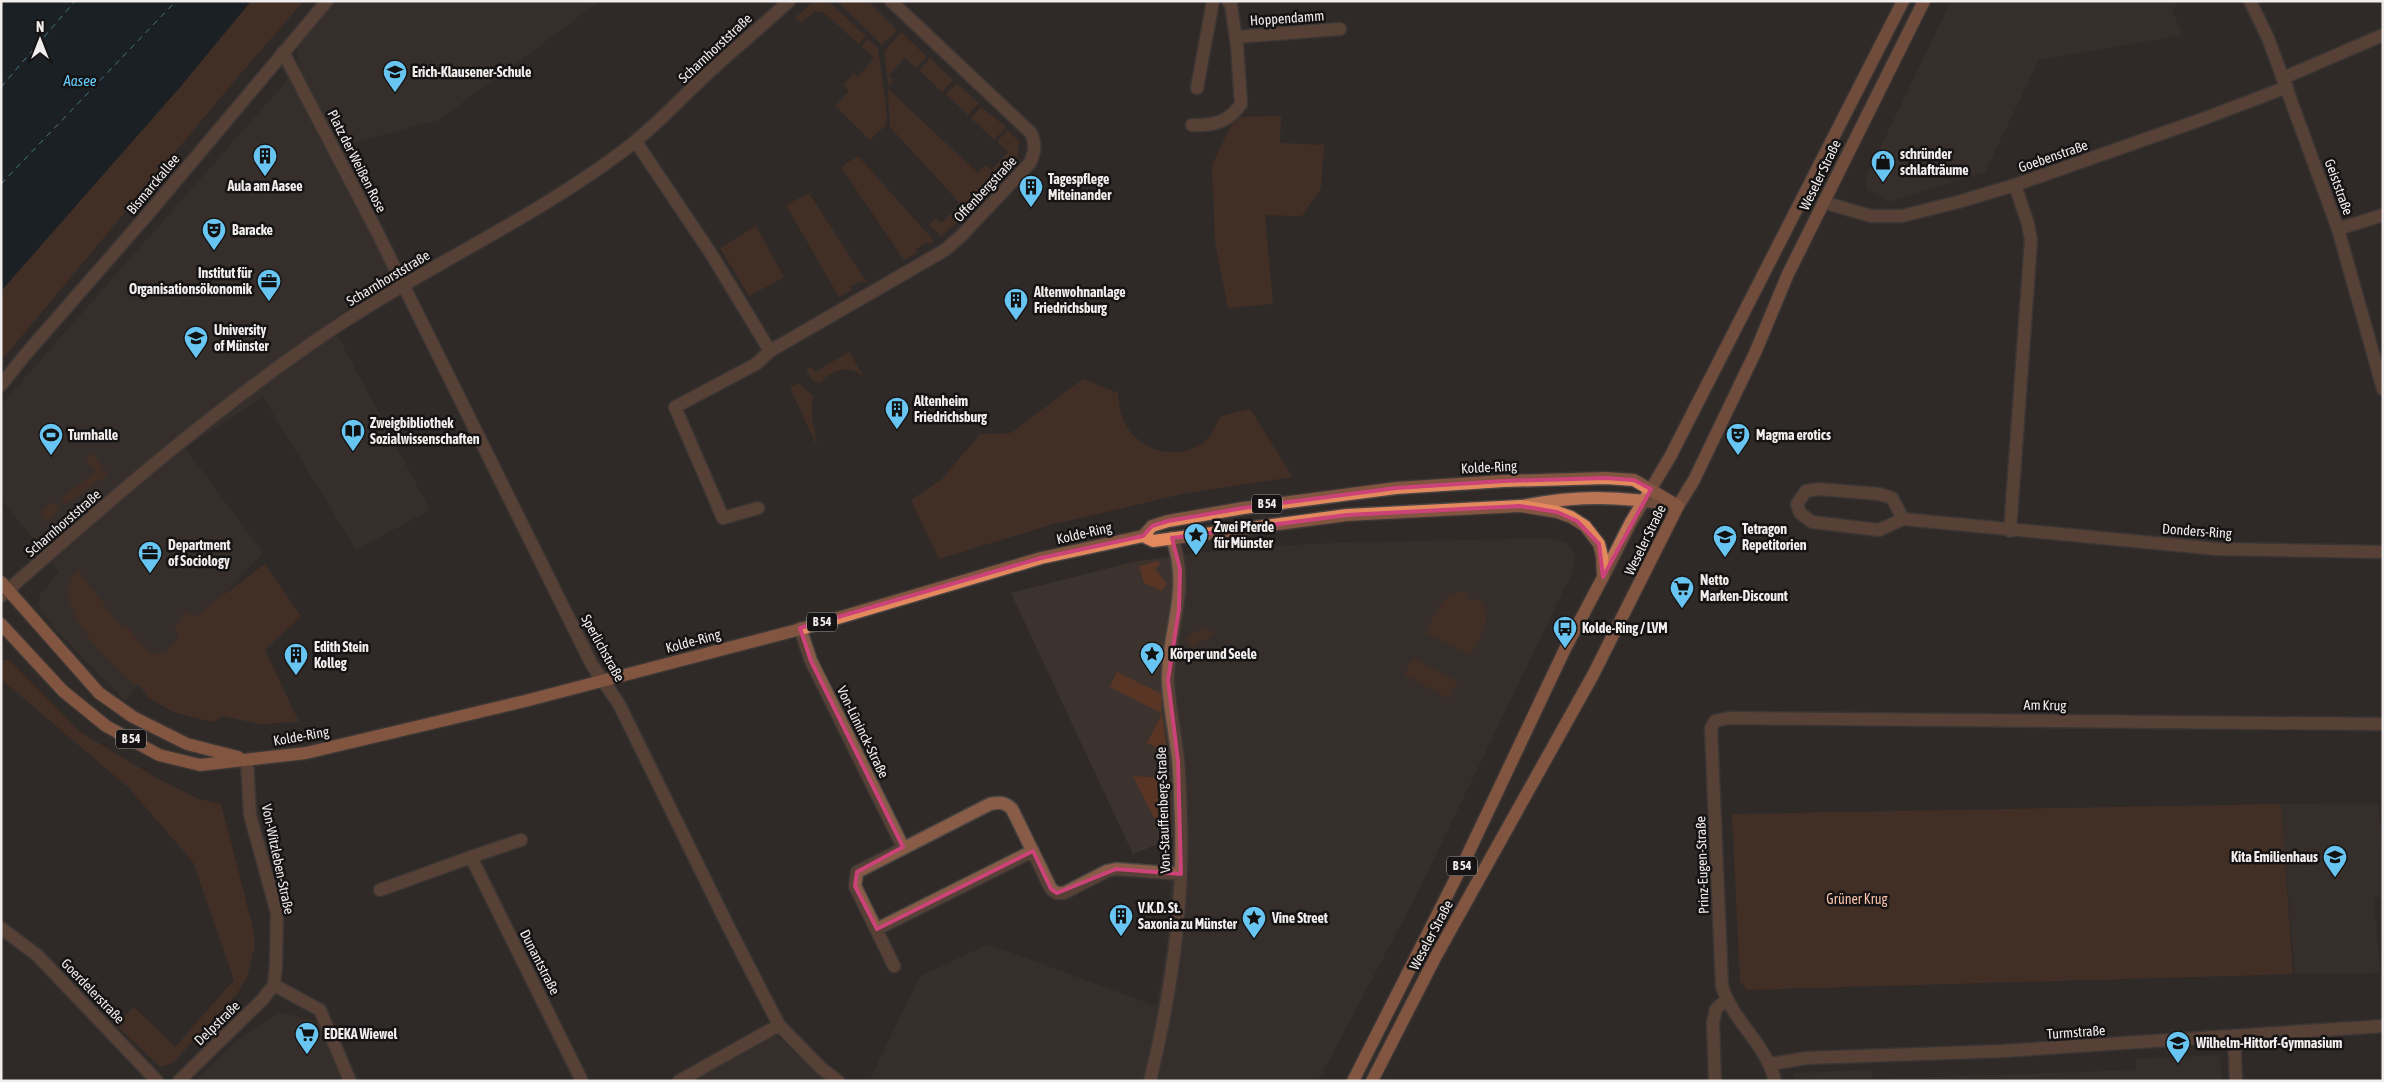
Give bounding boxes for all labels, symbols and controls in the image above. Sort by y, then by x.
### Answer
street label: Hoppendamm [1249,7,1325,29]
street label: Scharnhorststraße [675,10,755,86]
north arrow [15,15,65,65]
text: N [36,19,44,35]
school or university icon: Erich-Klausener-Schule [382,59,408,93]
place label: Erich-Klausener-Schule [412,64,531,80]
water label: Aasee [63,72,97,89]
street label: Platz der Weißen Rose [324,107,390,215]
street label: Weseler Straße [1796,137,1844,213]
street label: Goebenstraße [2016,137,2090,175]
building icon: Aula am Aasee [252,143,278,177]
place label: schründer schlafträume [1900,146,1969,178]
shop icon: schründer schlafträume [1870,149,1896,183]
street label: Bismarckallee [123,151,183,217]
street label: Offenbergstraße [951,153,1019,225]
street label: Geiststraße [2322,157,2356,217]
place label: Tagespflege Miteinander [1048,171,1112,203]
building icon: Tagespflege Miteinander [1018,174,1044,208]
place label: Aula am Aasee [226,178,303,194]
theatre icon: Baracke [201,217,227,251]
place label: Baracke [232,222,273,238]
street label: Scharnhorststraße [344,247,432,309]
place label: Institut für Organisationsökonomik [129,265,253,297]
office icon: Institut für Organisationsökonomik [256,268,282,302]
place label: Altenwohnanlage Friedrichsburg [1033,284,1126,316]
building icon: Altenwohnanlage Friedrichsburg [1003,287,1029,321]
place label: University of Münster [214,322,269,354]
school or university icon: University of Münster [183,325,209,359]
place label: Altenheim Friedrichsburg [913,393,988,425]
building icon: Altenheim Friedrichsburg [884,396,910,430]
place label: Zweigbibliothek Sozialwissenschaften [370,415,480,447]
library icon: Zweigbibliothek Sozialwissenschaften [340,418,366,452]
sports icon: Turnhalle [38,422,64,456]
theatre icon: Magma erotics [1725,422,1751,456]
place label: Turnhalle [68,427,118,443]
place label: Magma erotics [1756,427,1831,443]
street label: Kolde-Ring [1460,458,1518,476]
street label: Scharnhorststraße [22,486,104,560]
road number: B 54 [1252,494,1282,514]
street label: Weseler Straße [1621,502,1669,578]
street label: Kolde-Ring [1055,519,1113,547]
place label: Zwei Pferde für Münster [1213,519,1274,551]
place label: Tetragon Repetitorien [1742,521,1807,553]
street label: Donders-Ring [2162,521,2232,541]
place icon: Zwei Pferde für Münster [1183,522,1209,556]
school or university icon: Tetragon Repetitorien [1712,524,1738,558]
place label: Department of Sociology [168,537,231,569]
office icon: Department of Sociology [137,540,163,574]
place label: Netto Marken-Discount [1700,572,1788,604]
supermarket icon: Netto Marken-Discount [1669,575,1695,609]
street label: Sperlichstraße [578,612,628,684]
road number: B 54 [807,612,837,632]
bus stop icon: Kolde-Ring / LVM [1552,615,1578,649]
place label: Kolde-Ring / LVM [1582,620,1668,636]
street label: Kolde-Ring [664,626,722,656]
place label: Edith Stein Kolleg [314,639,369,671]
place icon: Körper und Seele [1139,641,1165,675]
building icon: Edith Stein Kolleg [283,642,309,676]
place label: Körper und Seele [1170,646,1257,662]
street label: Von-Lüninck-Straße [834,683,892,781]
street label: Am Krug [2024,697,2066,713]
street label: Kolde-Ring [272,723,330,749]
road number: B 54 [116,730,146,749]
street label: Von-Stauffenberg-Straße [1153,746,1173,874]
street label: Von-Witzleben-Straße [259,802,297,916]
street label: Prinz-Eugen-Straße [1692,816,1712,914]
school or university icon: Kita Emilienhaus [2322,844,2348,878]
place label: Kita Emilienhaus [2231,849,2318,865]
road number: B 54 [1447,856,1477,876]
park label: Grüner Krug [1826,891,1888,907]
street label: Weseler Straße [1406,897,1456,973]
place label: V.K.D. St. Saxonia zu Münster [1137,900,1238,932]
building icon: V.K.D. St. Saxonia zu Münster [1108,903,1134,937]
place icon: Vine Street [1241,905,1267,939]
place label: Vine Street [1271,910,1328,926]
street label: Dunantstraße [517,927,563,997]
street label: Goerdelerstraße [58,955,128,1027]
street label: Delpstraße [191,998,243,1048]
supermarket icon: EDEKA Wiewel [294,1021,320,1055]
street label: Turmstraße [2046,1022,2106,1042]
place label: EDEKA Wiewel [324,1026,398,1042]
school or university icon: Wilhelm-Hittorf-Gymnasium [2165,1030,2191,1064]
place label: Wilhelm-Hittorf-Gymnasium [2195,1035,2342,1051]

